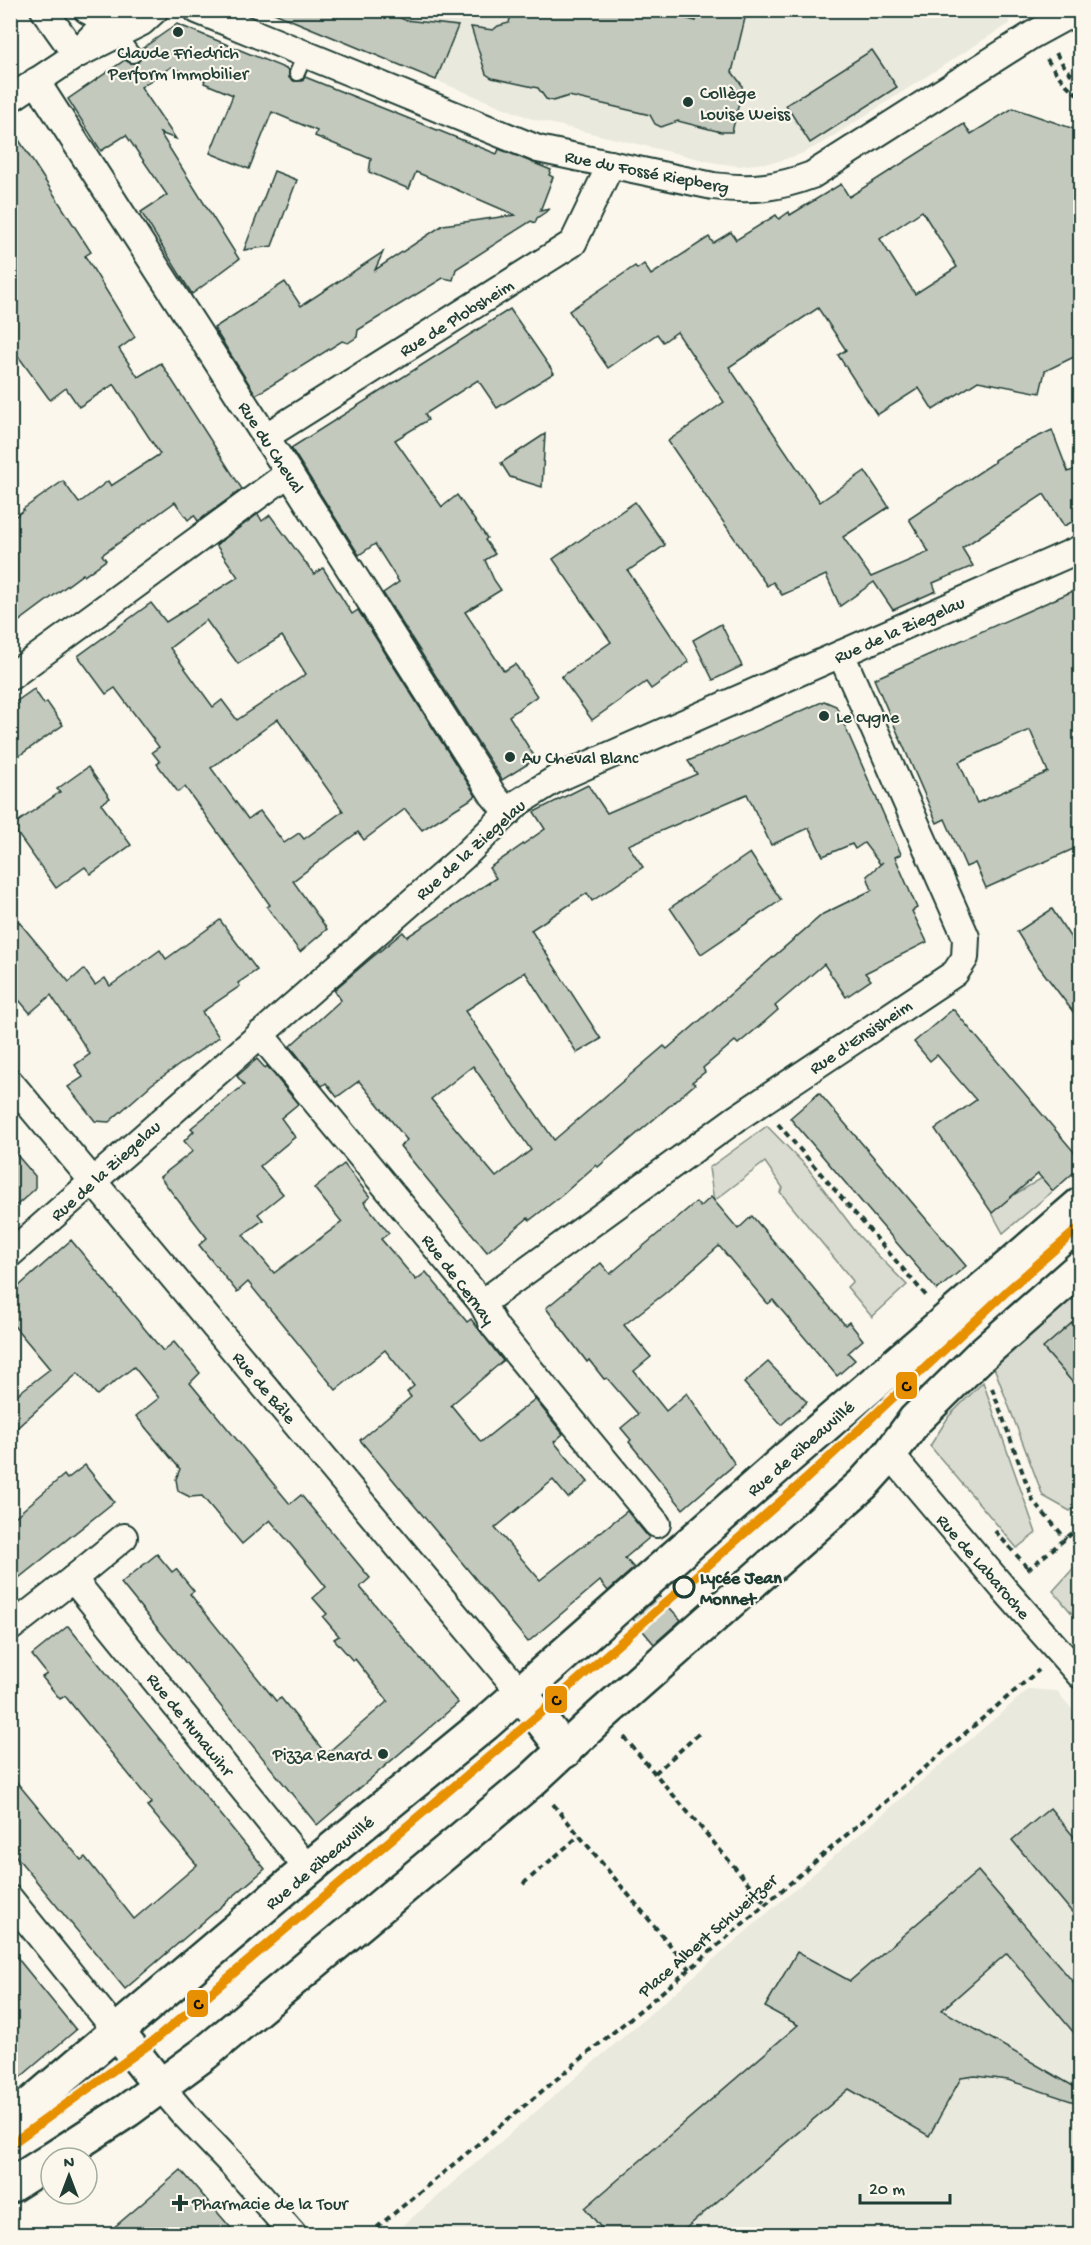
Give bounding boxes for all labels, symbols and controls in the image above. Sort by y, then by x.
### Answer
marker: Claude Friedrich Perform Immobilier [171,25,185,39]
place label: Claude Friedrich Perform Immobilier [107,44,250,86]
place label: Collège Louise Weiss [700,84,792,126]
marker: Collège Louise Weiss [681,95,695,109]
street label: Rue du Fossé Riepberg [563,147,730,200]
street label: Rue de Plobsheim [396,276,518,363]
street label: Rue du Cheval [232,398,307,498]
street label: Rue de la Ziegelau [832,593,969,669]
place label: Le cygne [836,708,900,729]
marker: Le cygne [817,709,831,723]
place label: Au Cheval Blanc [522,749,639,770]
marker: Au Cheval Blanc [503,750,517,764]
street label: Rue de la Ziegelau [412,796,531,906]
street label: Rue d'Ensisheim [806,996,917,1080]
street label: Rue de la Ziegelau [47,1117,166,1227]
street label: Rue de Cernay [416,1231,498,1330]
street label: Rue de Bâle [227,1348,300,1430]
line badge: C [895,1371,918,1400]
text: C [901,1379,912,1398]
street label: Rue de Ribeauvillé [744,1397,860,1502]
street label: Rue de Labaroche [931,1511,1034,1625]
place label: Lycée Jean Monnet [700,1569,782,1611]
marker: Lycée Jean Monnet [673,1576,695,1598]
street label: Rue de Hunawihr [141,1670,238,1783]
line badge: C [544,1685,568,1714]
text: C [551,1693,562,1712]
place label: Pizza Renard [272,1746,372,1767]
marker: Pizza Renard [376,1747,390,1761]
street label: Rue de Ribeauvillé [262,1812,380,1915]
street label: Place Albert Schweitzer [634,1870,784,2004]
line badge: C [186,1989,209,2018]
text: C [193,1997,204,2016]
north arrow [39,2146,99,2206]
text: N [64,2155,75,2174]
scale bar [860,2167,950,2205]
text: 20 m [869,2180,905,2201]
place label: Pharmacie de la Tour [191,2195,349,2216]
marker: Pharmacie de la Tour [173,2196,187,2210]

